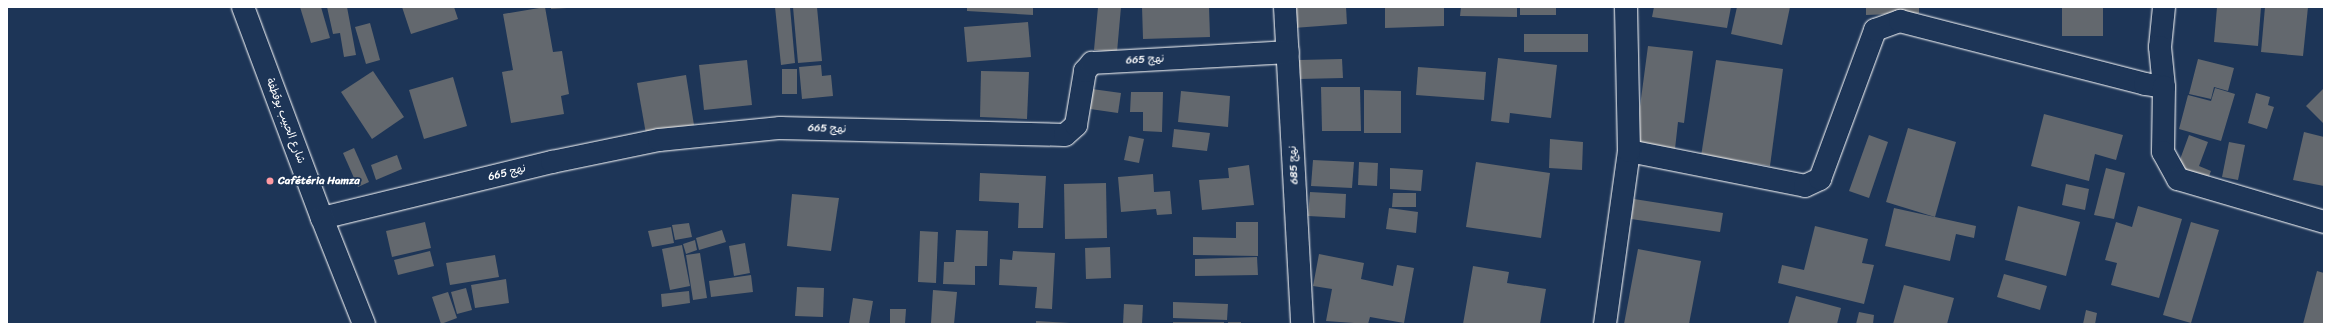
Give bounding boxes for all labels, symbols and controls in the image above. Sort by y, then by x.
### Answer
street label: نهج 665 [1125,52,1165,68]
street label: شارع الحبيب بوقطفة [263,76,307,166]
street label: نهج 665 [808,122,846,136]
street label: نهج 685 [1286,145,1302,185]
street label: نهج 665 [487,162,527,184]
place label: Cafétéria Hamza [278,174,360,188]
marker: Cafétéria Hamza [265,176,275,186]

